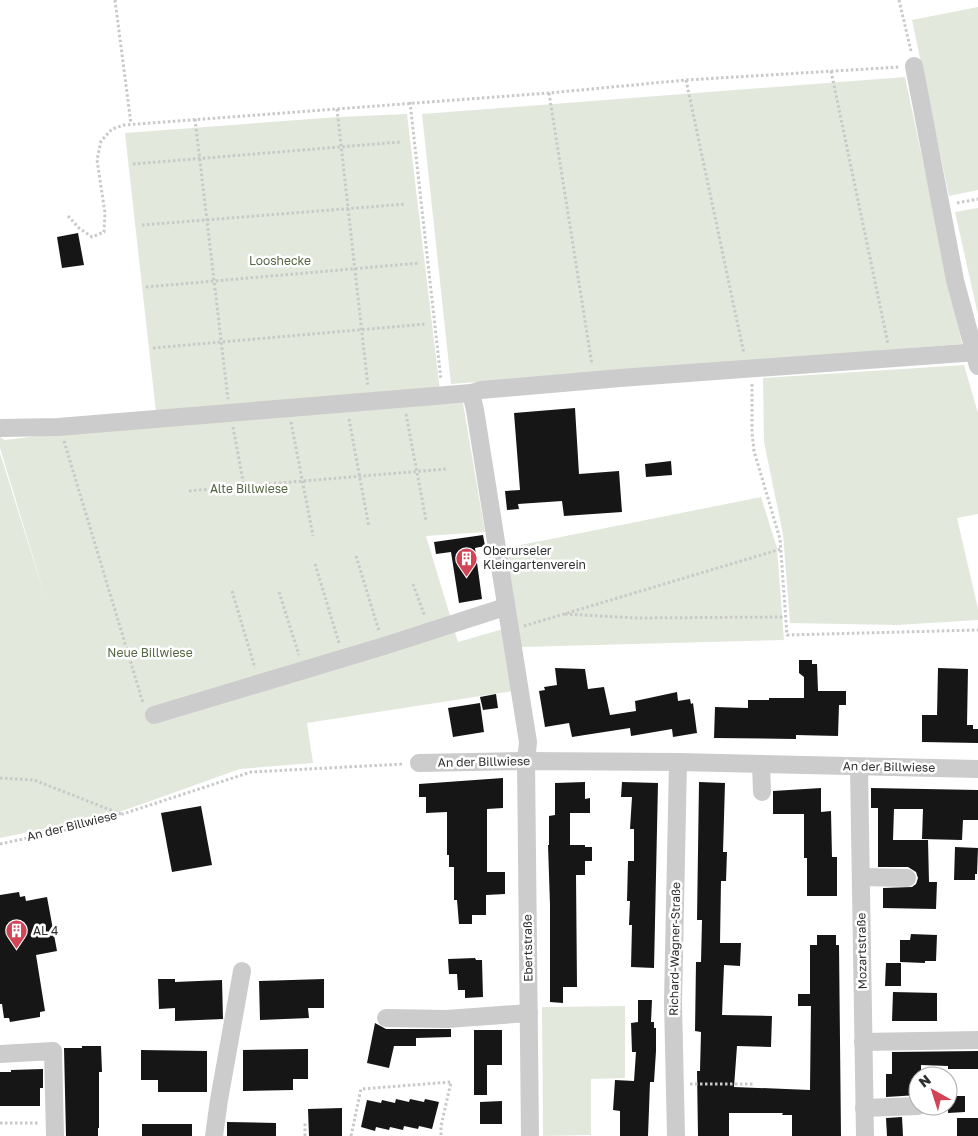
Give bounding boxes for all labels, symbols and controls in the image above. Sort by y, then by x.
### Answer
park label: Looshecke [249,253,311,268]
park label: Alte Billwiese [210,481,288,496]
place label: Oberurseler Kleingartenverein [483,543,586,572]
building icon: Oberurseler Kleingartenverein [455,546,479,577]
park label: Neue Billwiese [107,645,193,660]
street label: An der Billwiese [438,753,530,770]
street label: An der Billwiese [843,758,935,775]
street label: An der Billwiese [25,807,119,844]
street label: Richard-Wagner-Straße [666,882,683,1016]
street label: Mozartstraße [853,913,870,989]
street label: Ebertstraße [519,914,536,982]
building icon: AL 4 [5,919,29,950]
place label: AL 4 [33,923,58,938]
north arrow [908,1066,958,1116]
text: N [915,1071,934,1090]

